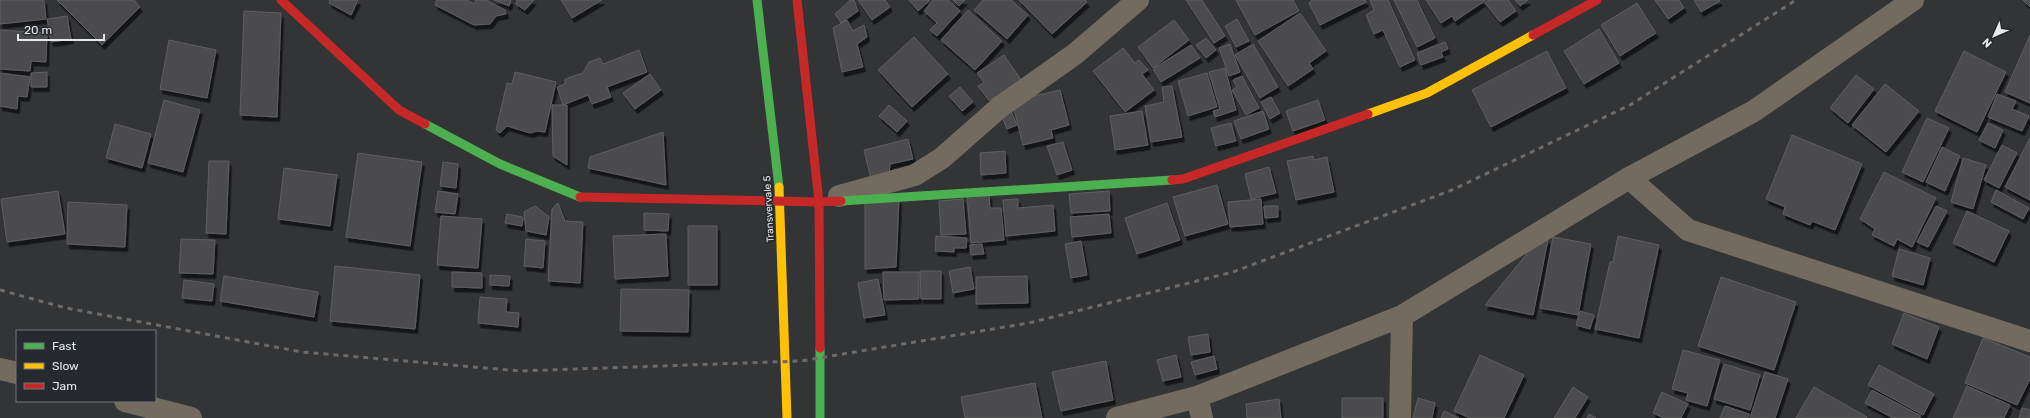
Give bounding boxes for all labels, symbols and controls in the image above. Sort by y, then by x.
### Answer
scale bar [18,16,104,42]
north arrow [1974,16,2014,56]
text: 20 m [24,23,52,37]
text: N [1980,35,1995,50]
street label: Transvervale 5 [761,175,777,243]
legend [16,330,156,402]
text: Fast [52,339,76,353]
text: Slow [52,359,79,373]
text: Jam [52,379,77,393]

